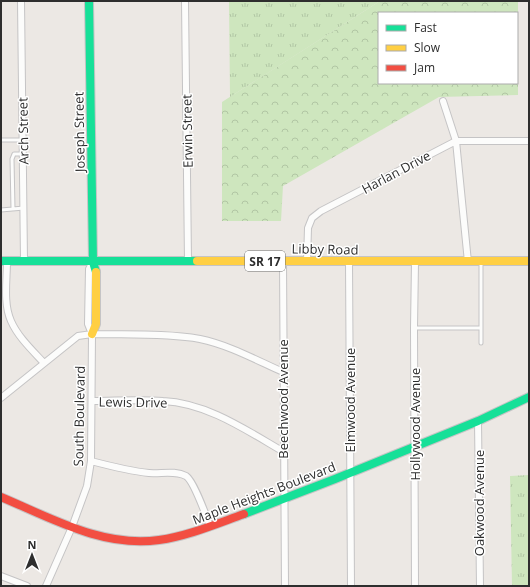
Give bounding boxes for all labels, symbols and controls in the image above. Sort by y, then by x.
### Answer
legend [378,12,518,84]
text: Fast [414,19,437,36]
text: Slow [414,39,441,56]
text: Jam [413,59,435,76]
street label: Joseph Street [69,91,89,174]
street label: Erwin Street [177,94,197,168]
street label: Arch Street [13,97,33,165]
street label: Harlan Drive [358,146,434,198]
street label: Libby Road [291,239,359,259]
road number: SR 17 [245,251,285,271]
street label: Beechwood Avenue [274,339,292,459]
street label: Elmwood Avenue [341,348,359,452]
street label: South Boulevard [69,366,89,466]
street label: Hollywood Avenue [406,368,424,480]
street label: Lewis Drive [98,392,168,412]
street label: Oakwood Avenue [470,450,488,556]
street label: Maple Heights Boulevard [190,457,338,529]
north arrow [12,535,52,575]
text: N [28,537,36,552]

